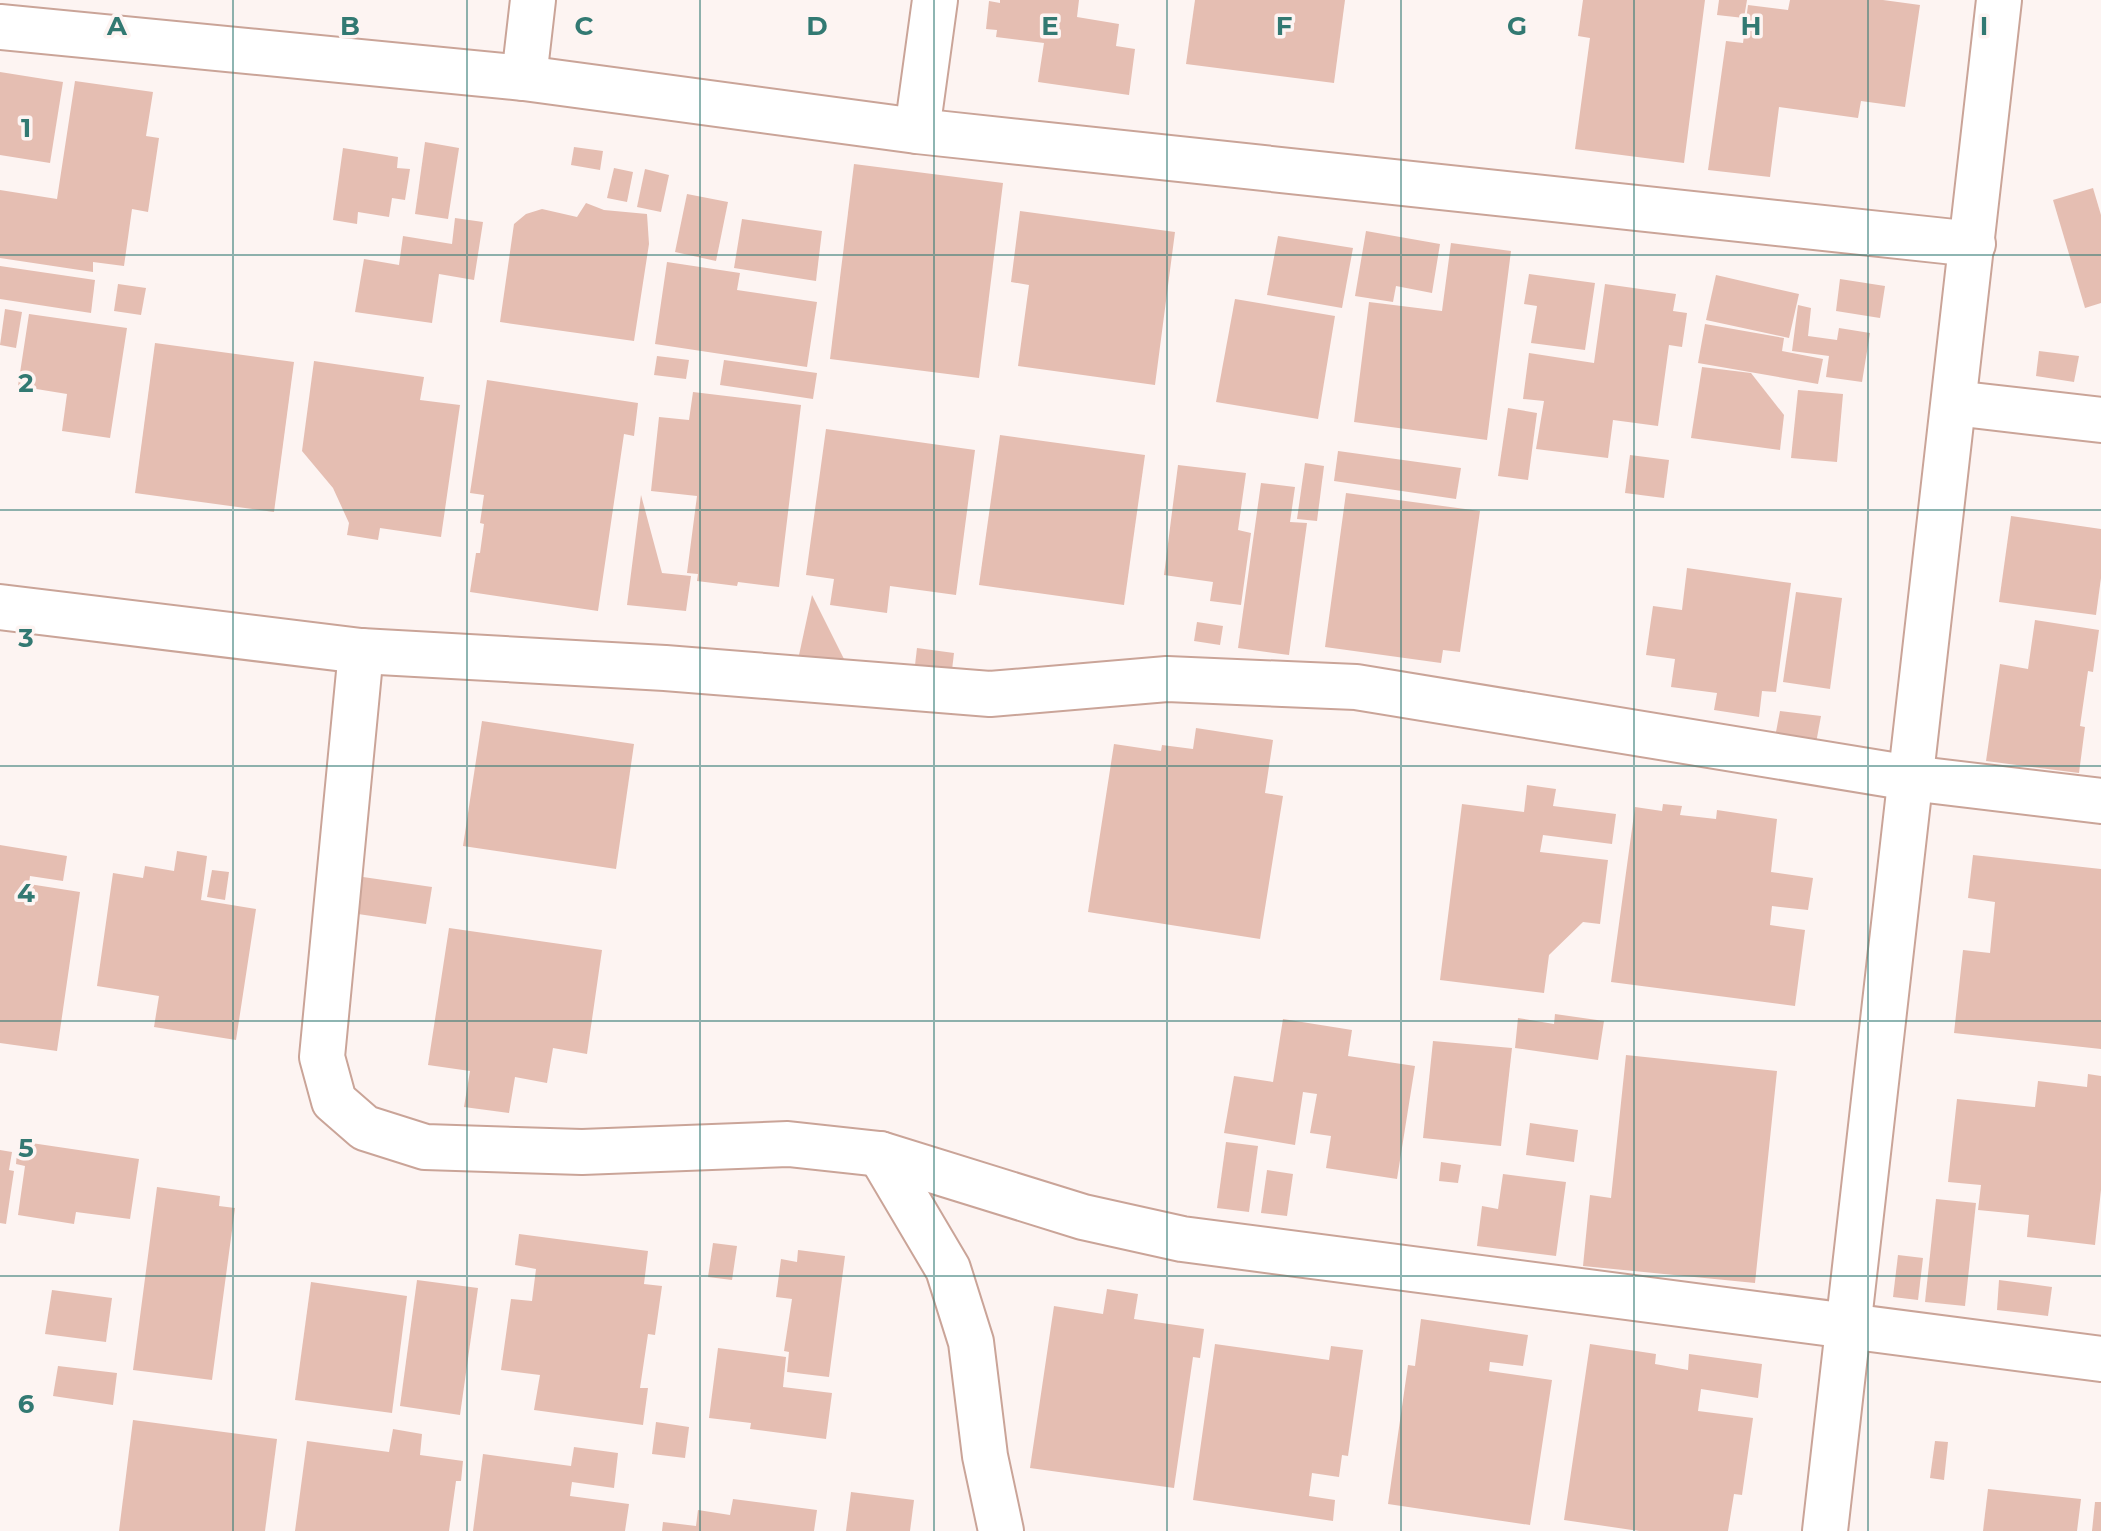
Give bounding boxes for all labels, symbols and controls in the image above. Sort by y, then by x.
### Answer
text: A [106,10,128,42]
text: B [340,10,360,42]
text: C [575,10,594,42]
text: D [806,10,828,42]
text: E [1041,10,1059,42]
text: F [1276,10,1292,42]
text: G [1507,10,1527,42]
text: H [1740,10,1762,42]
text: I [1980,10,1988,42]
text: 1 [21,112,31,144]
text: 2 [18,367,34,399]
text: 3 [17,622,34,654]
text: 4 [17,877,35,909]
text: 5 [18,1132,34,1164]
text: 6 [18,1388,35,1420]

